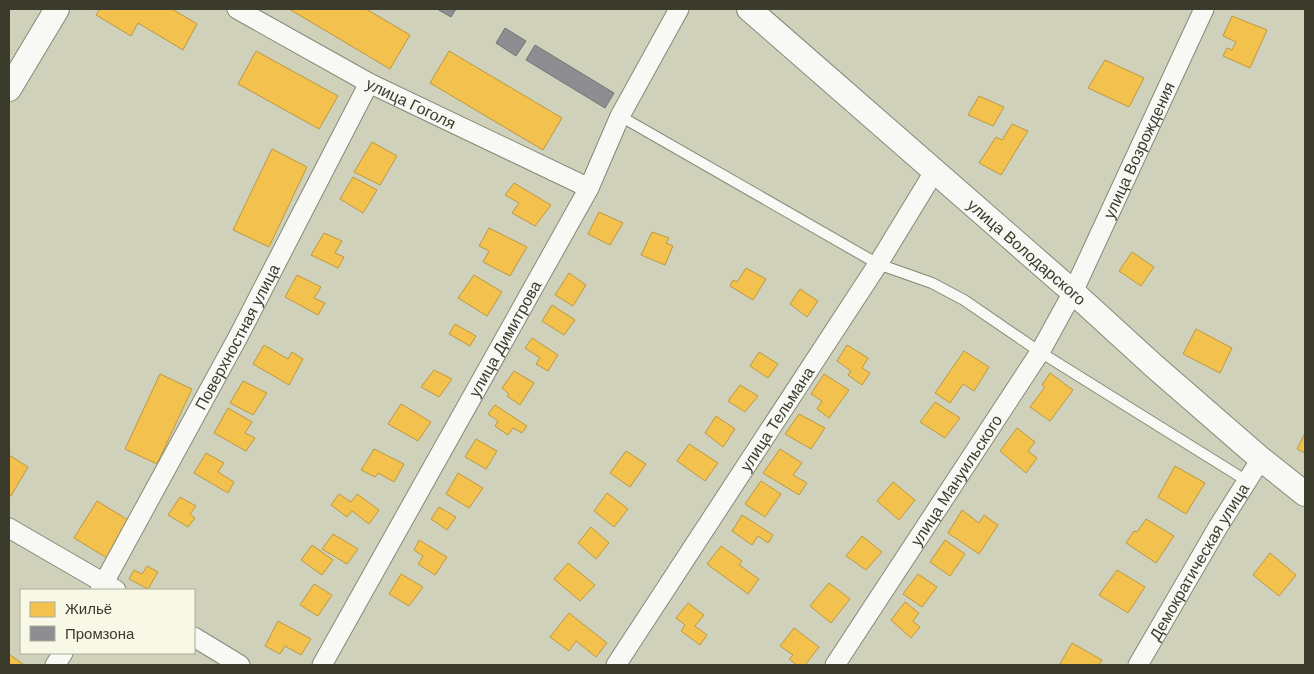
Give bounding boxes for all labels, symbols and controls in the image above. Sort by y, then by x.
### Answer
street label: улица Гоголя [364,75,459,132]
street label: улица Возрождения [1100,79,1178,221]
street label: улица Володарского [964,196,1090,308]
street label: Поверхностная улица [192,261,283,412]
street label: улица Димитрова [465,277,544,400]
street label: улица Тельмана [737,363,817,474]
street label: улица Мануильского [907,411,1005,549]
street label: Демократическая улица [1146,480,1252,643]
legend [20,589,195,654]
text: Жильё [65,600,112,617]
text: Промзона [65,625,135,642]

